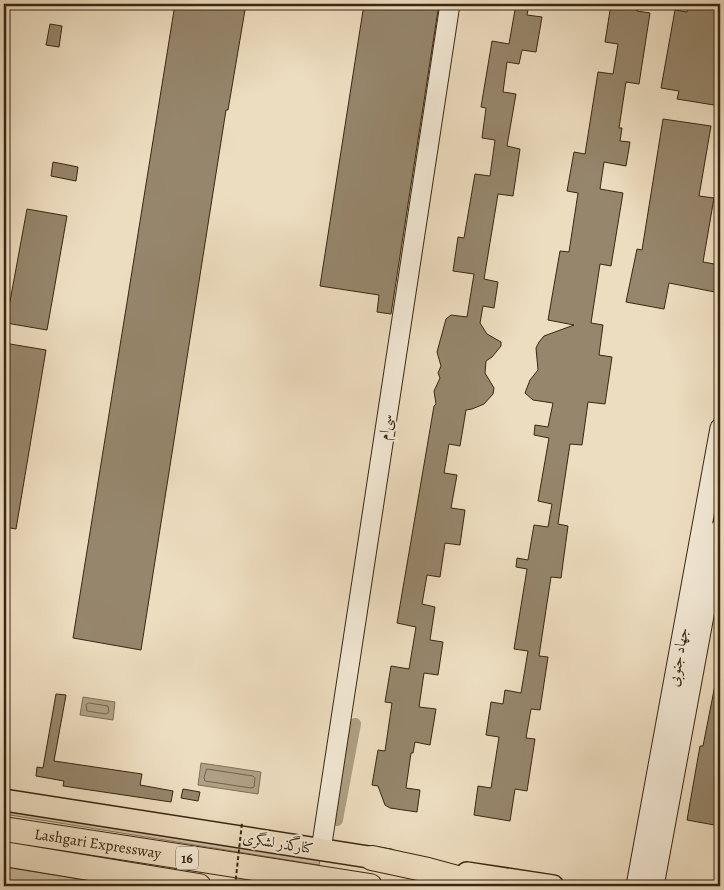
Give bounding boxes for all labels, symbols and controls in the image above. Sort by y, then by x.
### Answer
street label: سی‌ام [373,413,400,442]
street label: جهاد جنوبی [663,626,694,688]
street label: Lashgari Expressway [33,824,163,863]
street label: کنارگذر لشگری [241,827,315,858]
road number: 16 [176,846,198,870]

